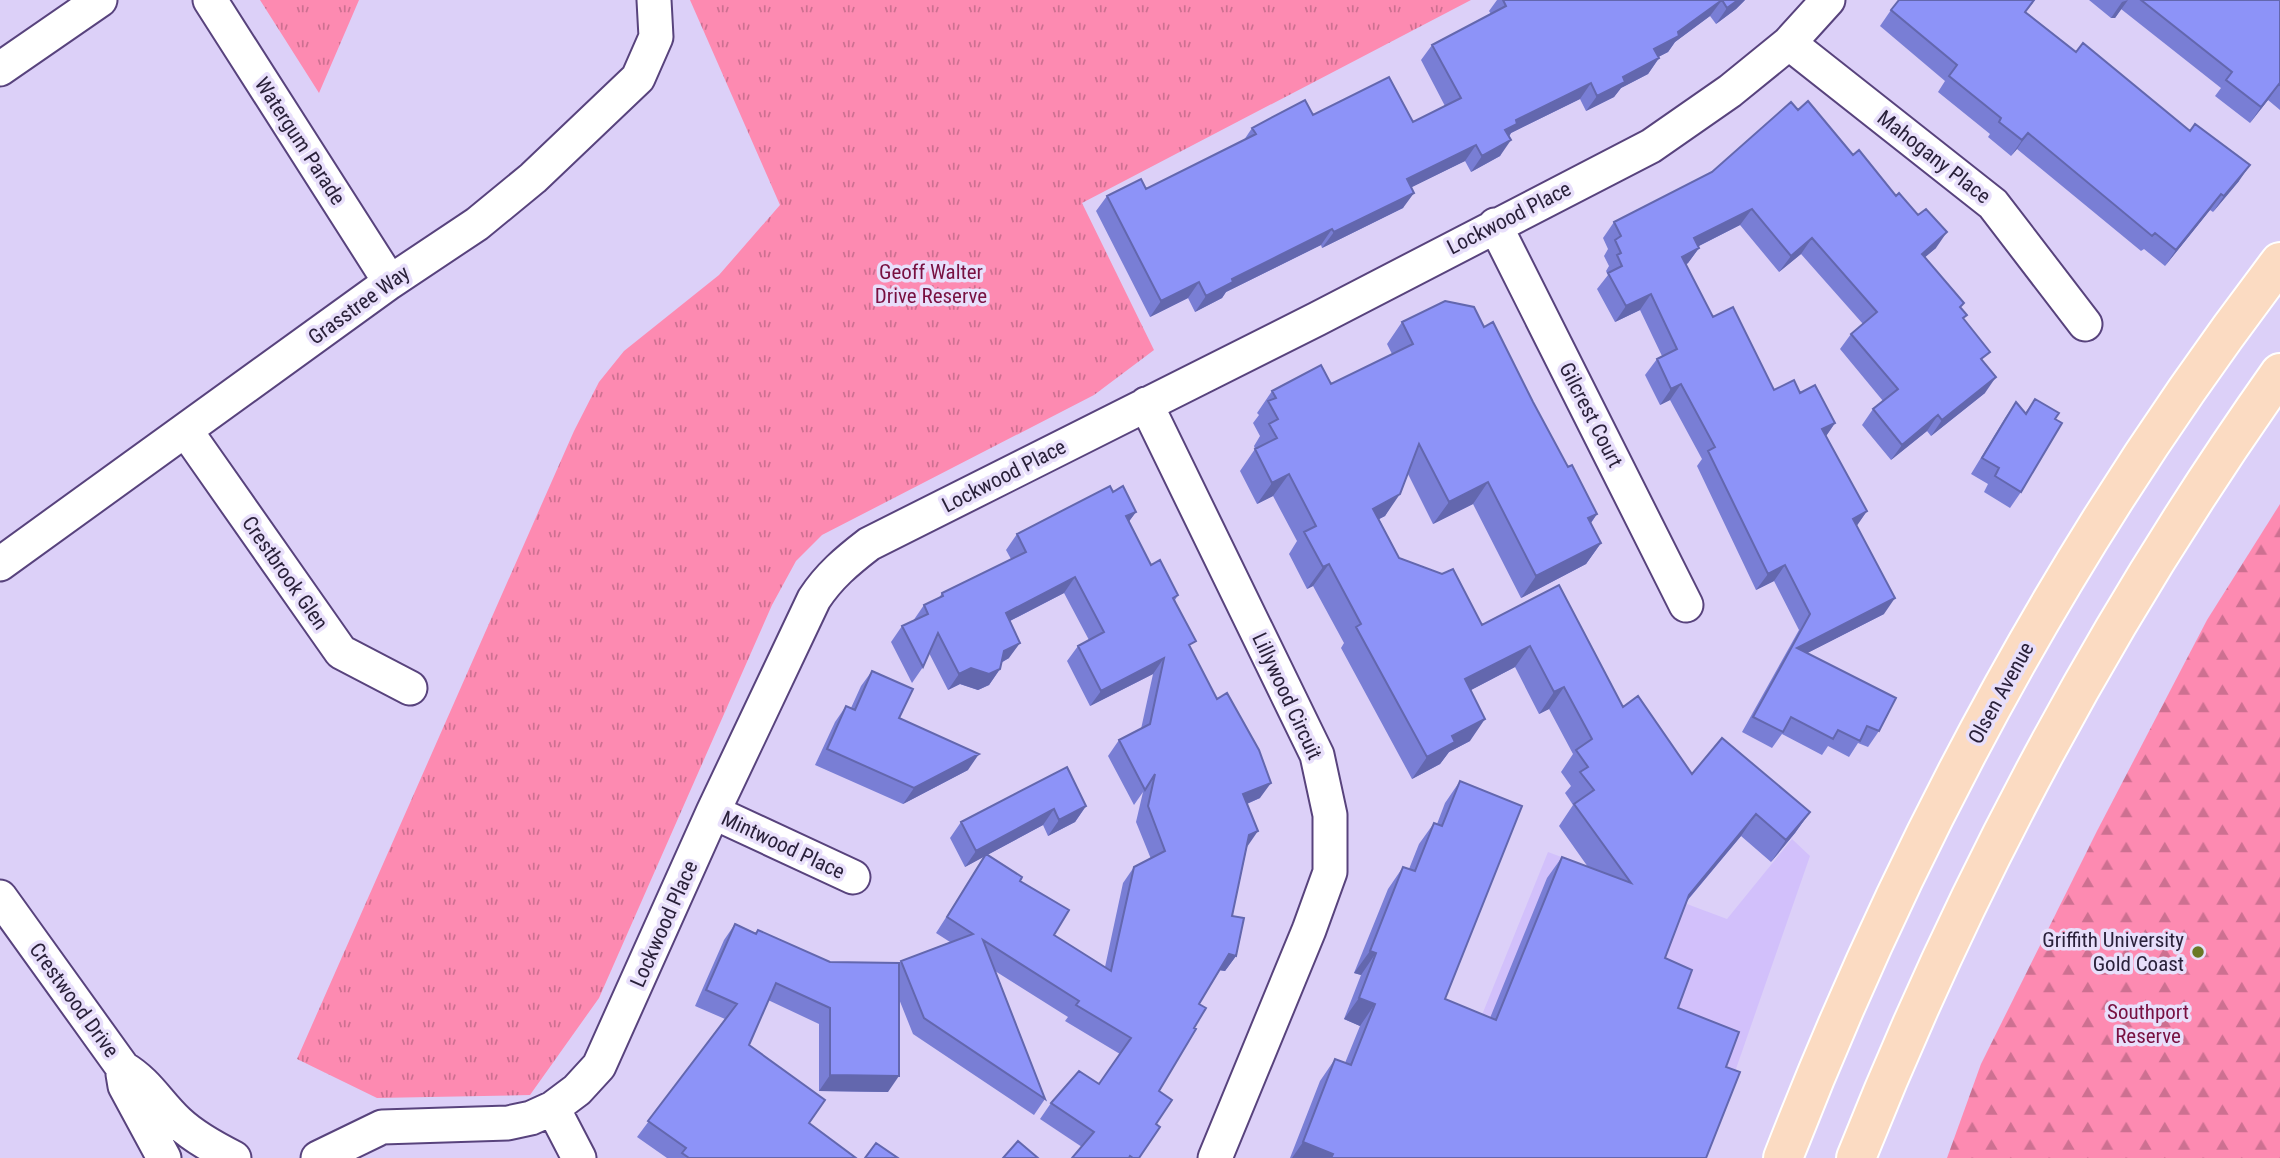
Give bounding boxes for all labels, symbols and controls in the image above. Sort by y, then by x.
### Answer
street label: Watergum Parade [250,73,350,209]
street label: Mahogany Place [1873,105,1995,209]
street label: Lockwood Place [1443,176,1575,260]
street label: Grasstree Way [304,260,414,350]
park label: Geoff Walter Drive Reserve [875,260,987,308]
street label: Gilcrest Court [1554,359,1628,471]
street label: Lockwood Place [938,434,1070,518]
street label: Crestbrook Glen [237,512,333,634]
street label: Lillywood Circuit [1247,629,1327,763]
street label: Olsen Avenue [1963,638,2039,748]
street label: Mintwood Place [718,806,849,884]
street label: Lockwood Place [625,857,703,991]
place label: Griffith University Gold Coast [2042,928,2184,976]
street label: Crestwood Drive [24,938,124,1062]
marker: Griffith University Gold Coast [2190,944,2206,960]
park label: Southport Reserve [2107,1000,2189,1048]

